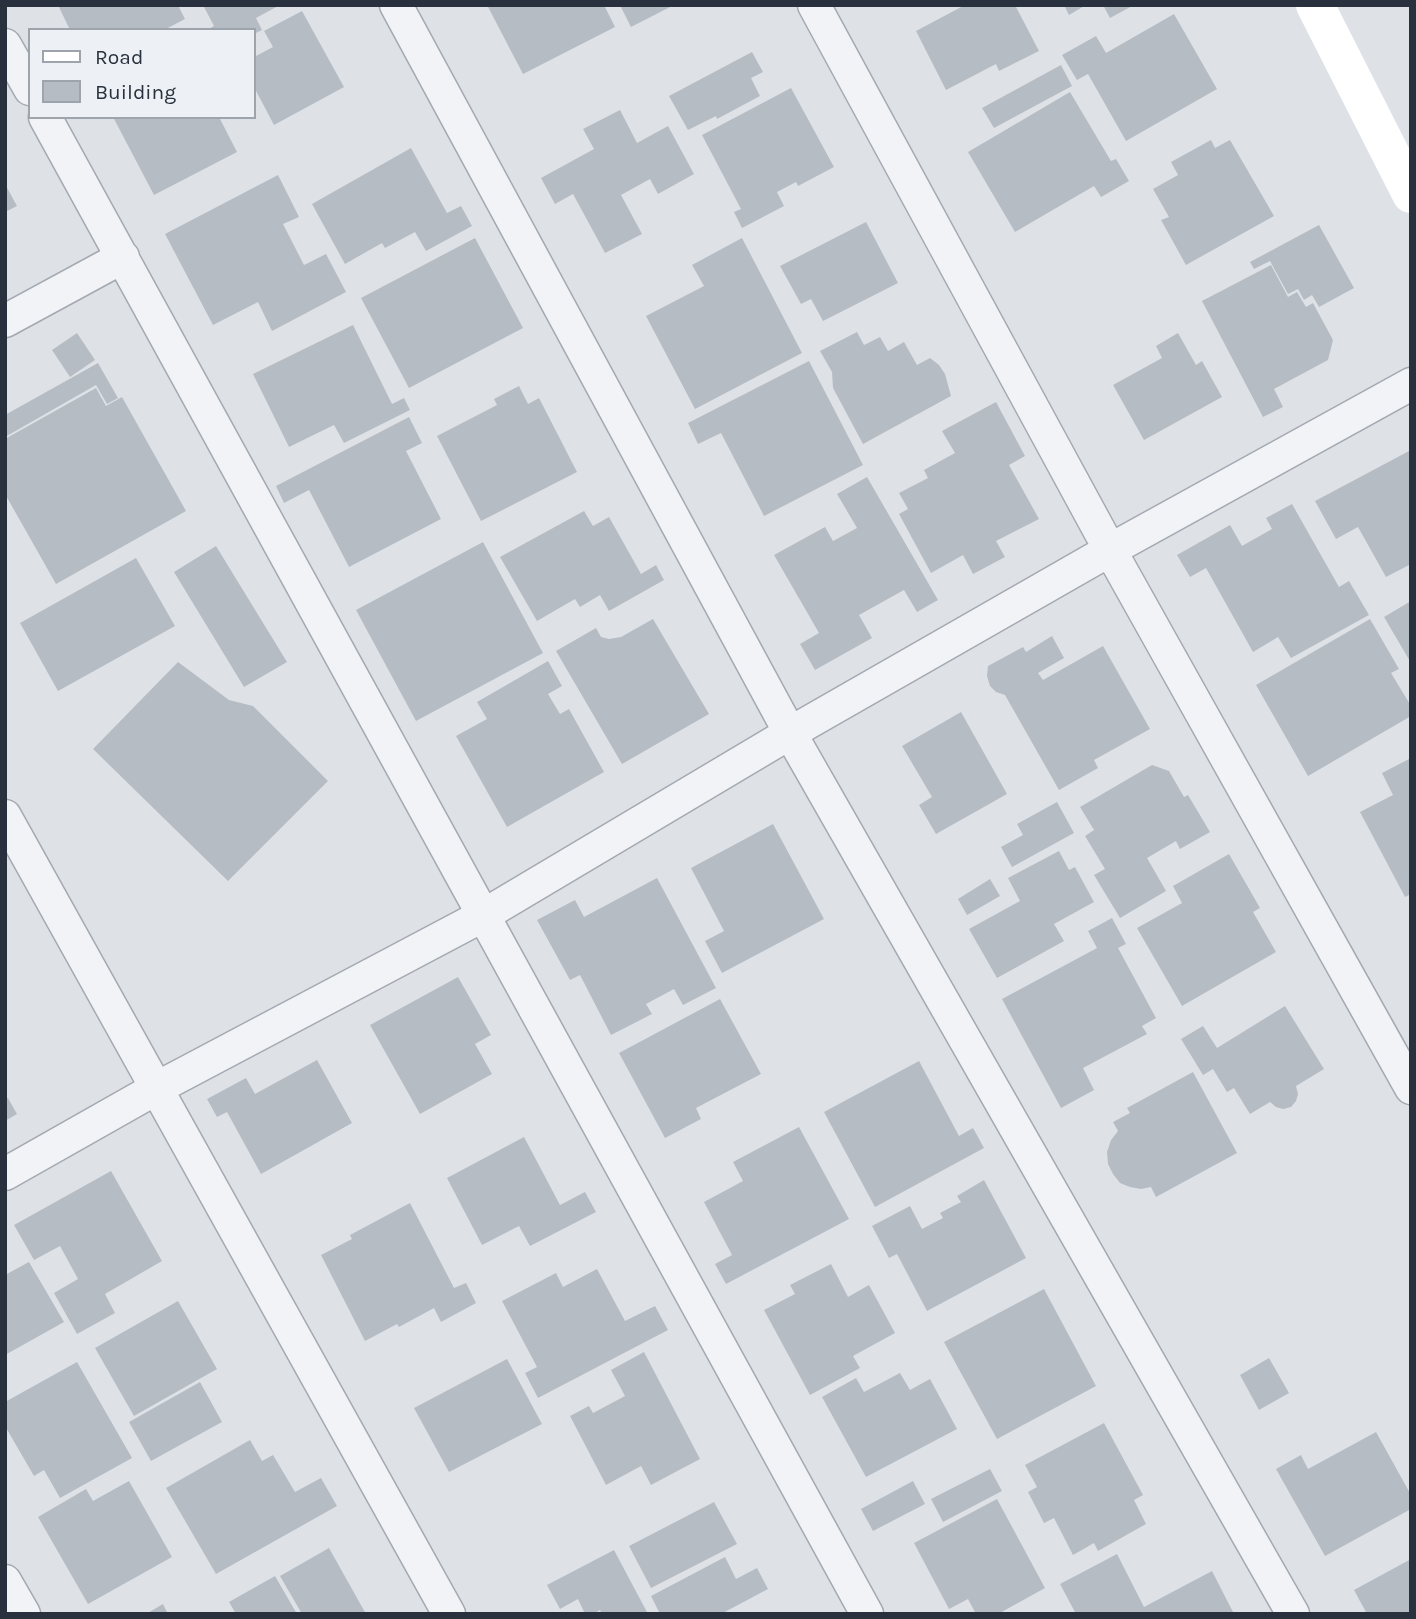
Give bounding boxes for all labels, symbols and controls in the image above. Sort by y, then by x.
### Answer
legend [28,28,256,119]
text: Road [95,45,143,69]
text: Building [95,80,176,104]

